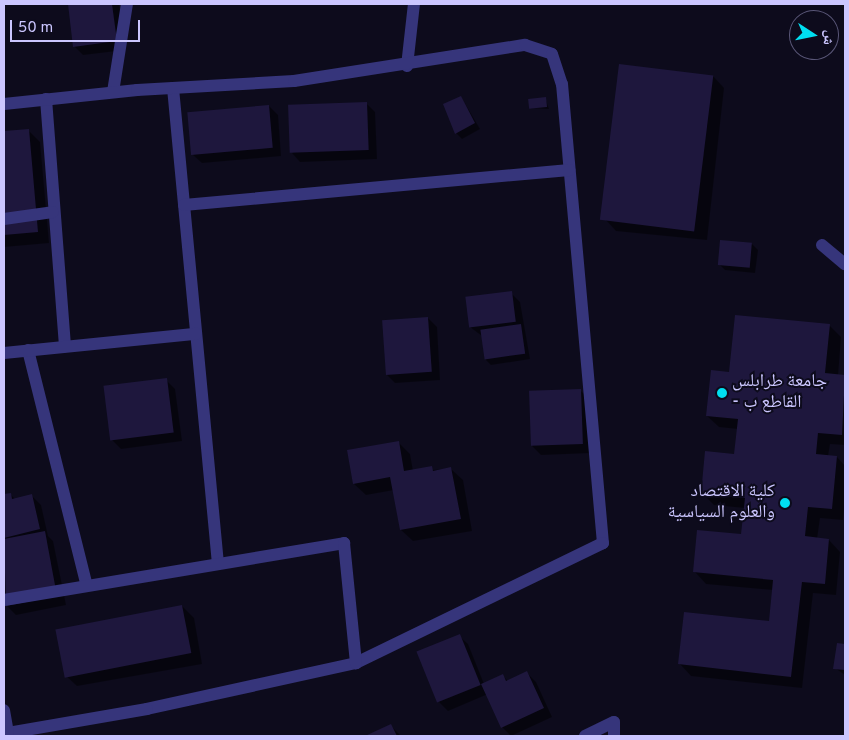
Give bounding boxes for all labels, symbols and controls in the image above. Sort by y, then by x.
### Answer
scale bar [12,10,142,42]
north arrow [789,10,839,60]
text: 50 m [18,19,53,38]
text: ش [818,29,838,47]
place label: جامعة طرابلس - القاطع ب [732,372,827,414]
marker: جامعة طرابلس - القاطع ب [716,387,728,399]
place label: كلية الاقتصاد والعلوم السياسية [668,482,775,524]
marker: كلية الاقتصاد والعلوم السياسية [779,497,791,509]

